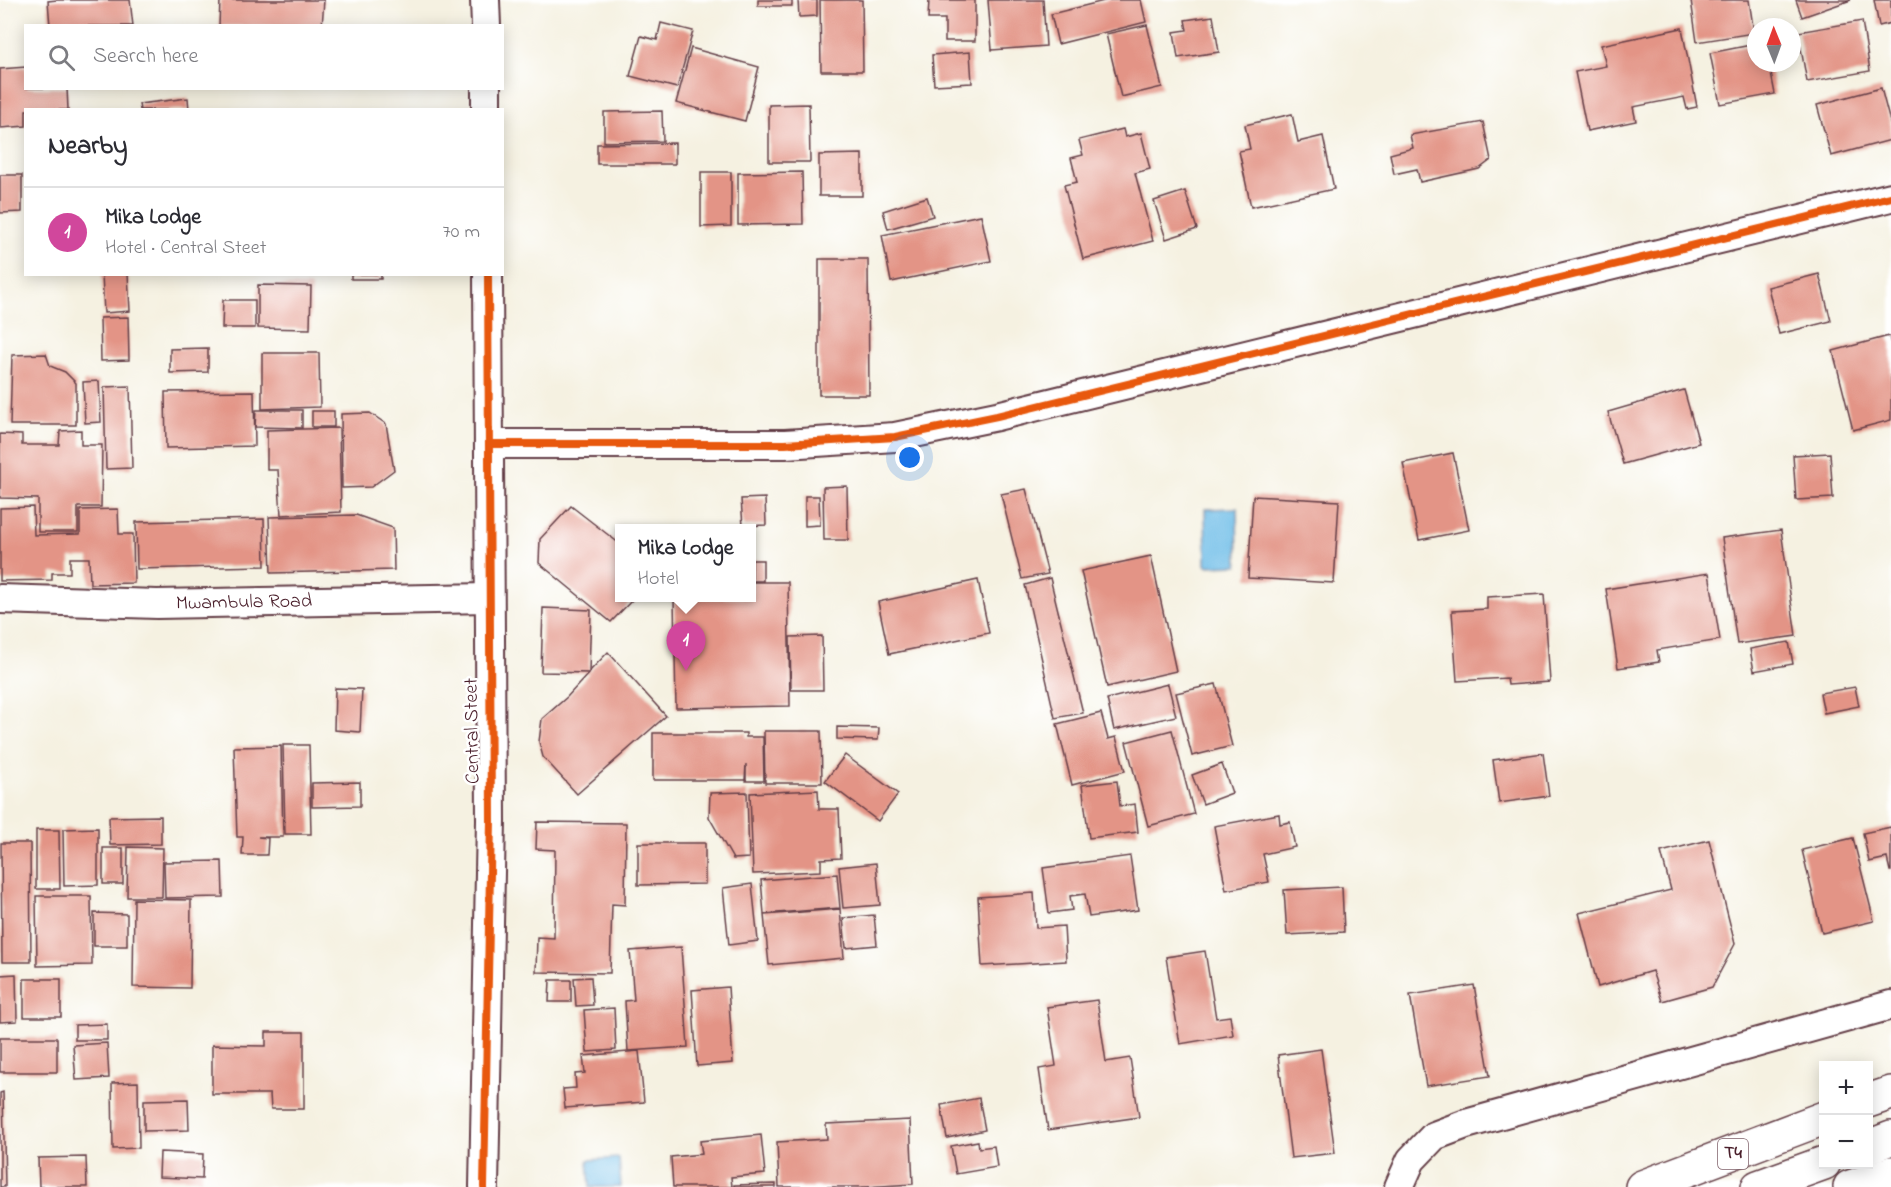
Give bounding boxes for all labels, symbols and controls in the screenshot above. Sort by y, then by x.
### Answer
north arrow [1747,18,1801,72]
search box [24,24,504,90]
icon: search [45,41,78,74]
text: Search here [93,41,198,73]
text: Nearby [48,128,127,166]
text: Mika Lodge [105,202,201,234]
text: 1 [64,218,71,247]
text: 70 m [443,218,480,247]
text: Hotel · Central Steet [105,234,266,263]
your location [895,443,924,472]
popup [615,524,756,602]
text: Mika Lodge [637,533,734,565]
text: Hotel [637,565,679,594]
street label: Mwambula Road [176,587,312,619]
pin: 1 [666,622,706,671]
street label: Central Steet [458,677,488,784]
map controls [1819,1061,1873,1169]
button: + [1819,1061,1873,1115]
button: − [1819,1115,1873,1169]
road number: T4 [1718,1139,1748,1169]

